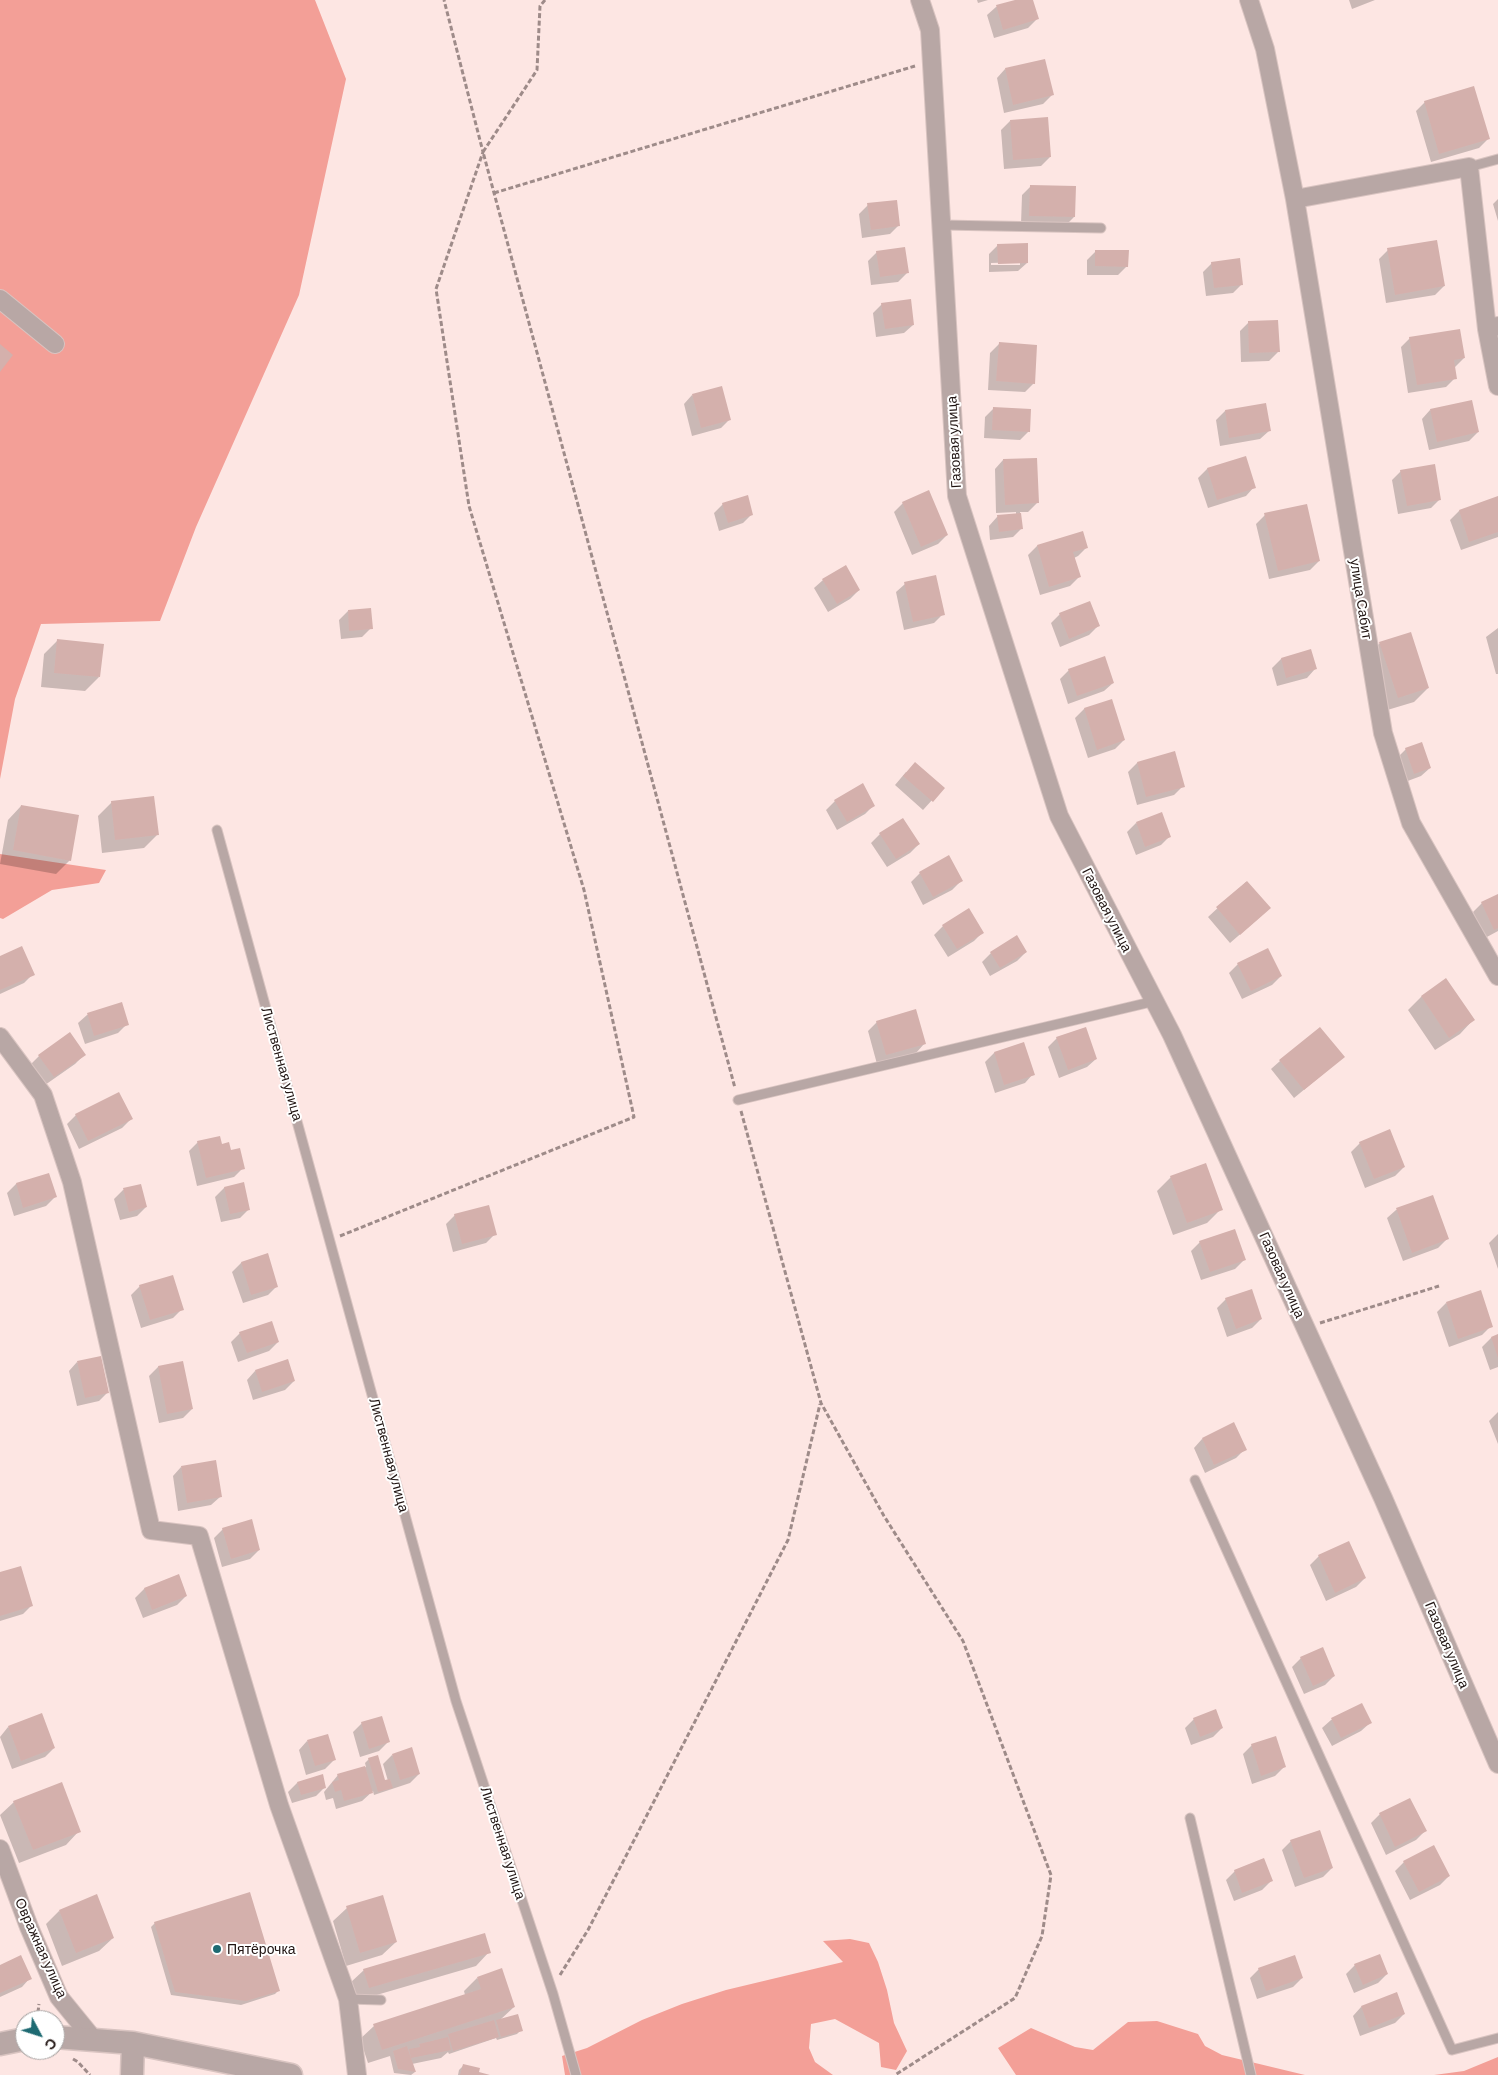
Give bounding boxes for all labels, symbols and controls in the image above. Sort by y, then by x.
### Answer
street label: Газовая улица [943,395,965,489]
street label: улица Сабит [1346,557,1376,641]
street label: Газовая улица [1079,865,1135,955]
street label: Лиственная улица [258,1005,306,1123]
street label: Газовая улица [1256,1229,1308,1321]
street label: Лиственная улица [366,1396,412,1514]
street label: Газовая улица [1421,1599,1473,1691]
street label: Лиственная улица [477,1784,529,1902]
street label: Овражная улица [11,1895,71,2001]
place label: Пятёрочка [227,1941,296,1957]
marker: Пятёрочка [211,1943,223,1955]
north arrow [15,2010,65,2060]
text: С [41,2035,61,2054]

